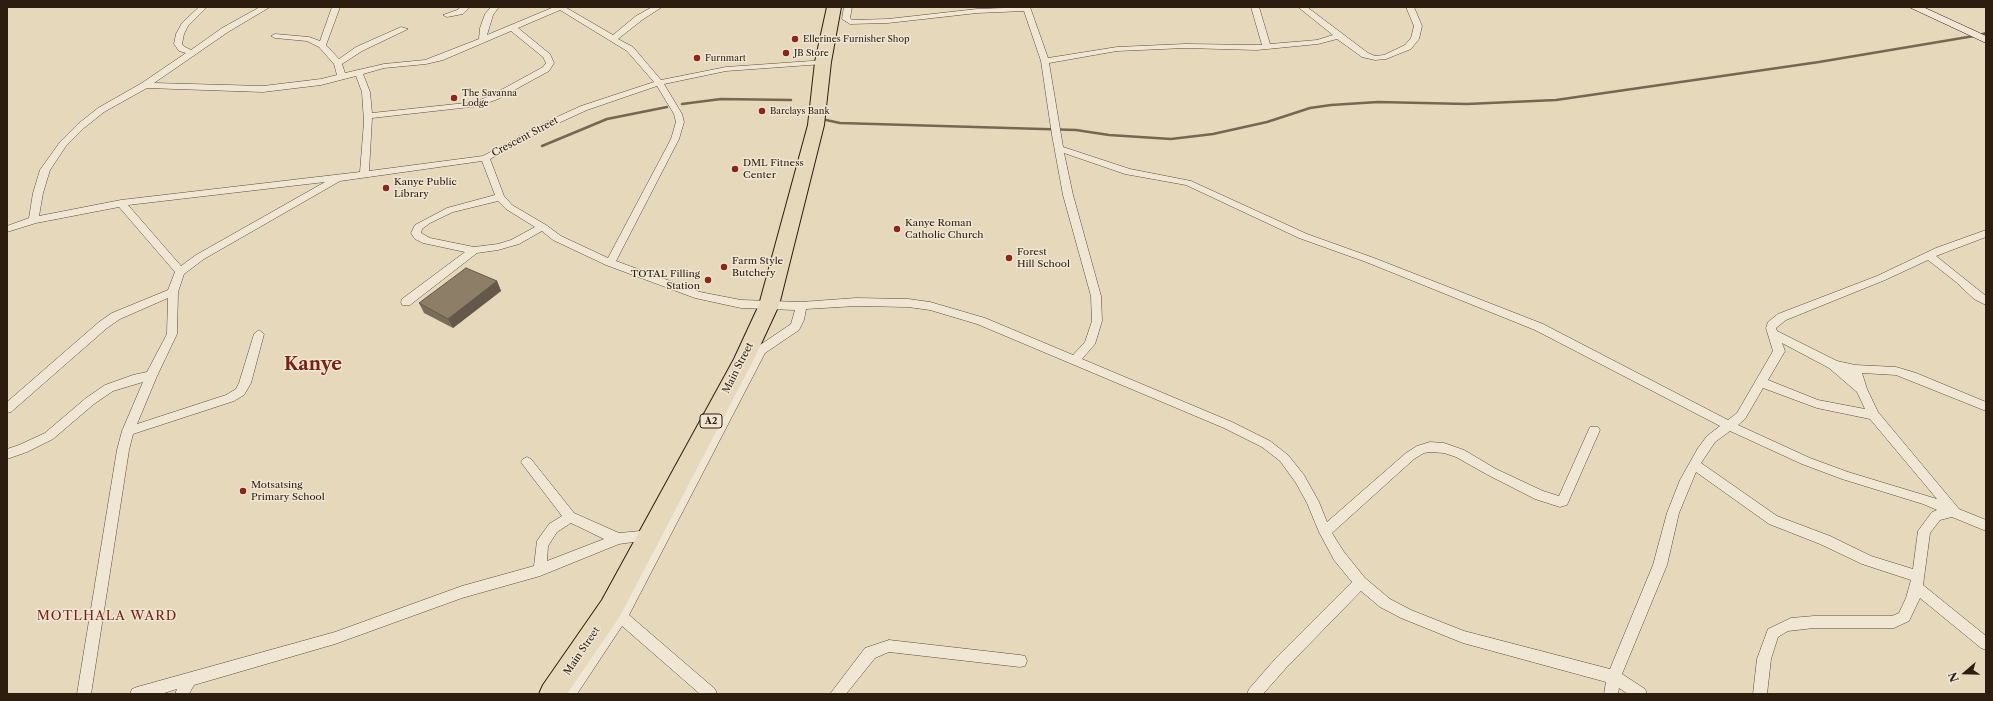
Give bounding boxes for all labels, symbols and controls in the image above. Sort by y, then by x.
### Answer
marker: Ellerines Furnisher Shop [790,34,800,44]
place label: Ellerines Furnisher Shop [803,34,910,44]
marker: JB Store [781,48,791,58]
place label: JB Store [794,48,829,58]
marker: Furnmart [692,53,702,63]
place label: Furnmart [705,53,746,63]
place label: The Savanna Lodge [462,88,517,109]
marker: The Savanna Lodge [449,93,459,103]
marker: Barclays Bank [757,106,767,116]
place label: Barclays Bank [770,106,830,116]
street label: Crescent Street [490,114,560,160]
place label: DML Fitness Center [743,157,804,180]
marker: DML Fitness Center [730,164,740,174]
place label: Kanye Public Library [394,176,457,200]
marker: Kanye Public Library [381,183,391,193]
place label: Kanye Roman Catholic Church [905,217,984,240]
marker: Kanye Roman Catholic Church [892,224,902,234]
place label: Forest Hill School [1017,246,1070,270]
marker: Forest Hill School [1004,253,1014,263]
place label: Farm Style Butchery [732,255,783,278]
marker: Farm Style Butchery [719,262,729,272]
place label: TOTAL Filling Station [631,268,700,292]
marker: TOTAL Filling Station [703,275,713,285]
street label: Main Street [720,341,756,395]
district label: Kanye [284,354,342,376]
road number: A2 [700,414,722,428]
place label: Motsatsing Primary School [251,479,325,502]
marker: Motsatsing Primary School [238,486,248,496]
district label: MOTLHALA WARD [37,608,177,624]
street label: Main Street [561,625,603,677]
north arrow [1945,653,1985,693]
text: N [1946,670,1962,684]

